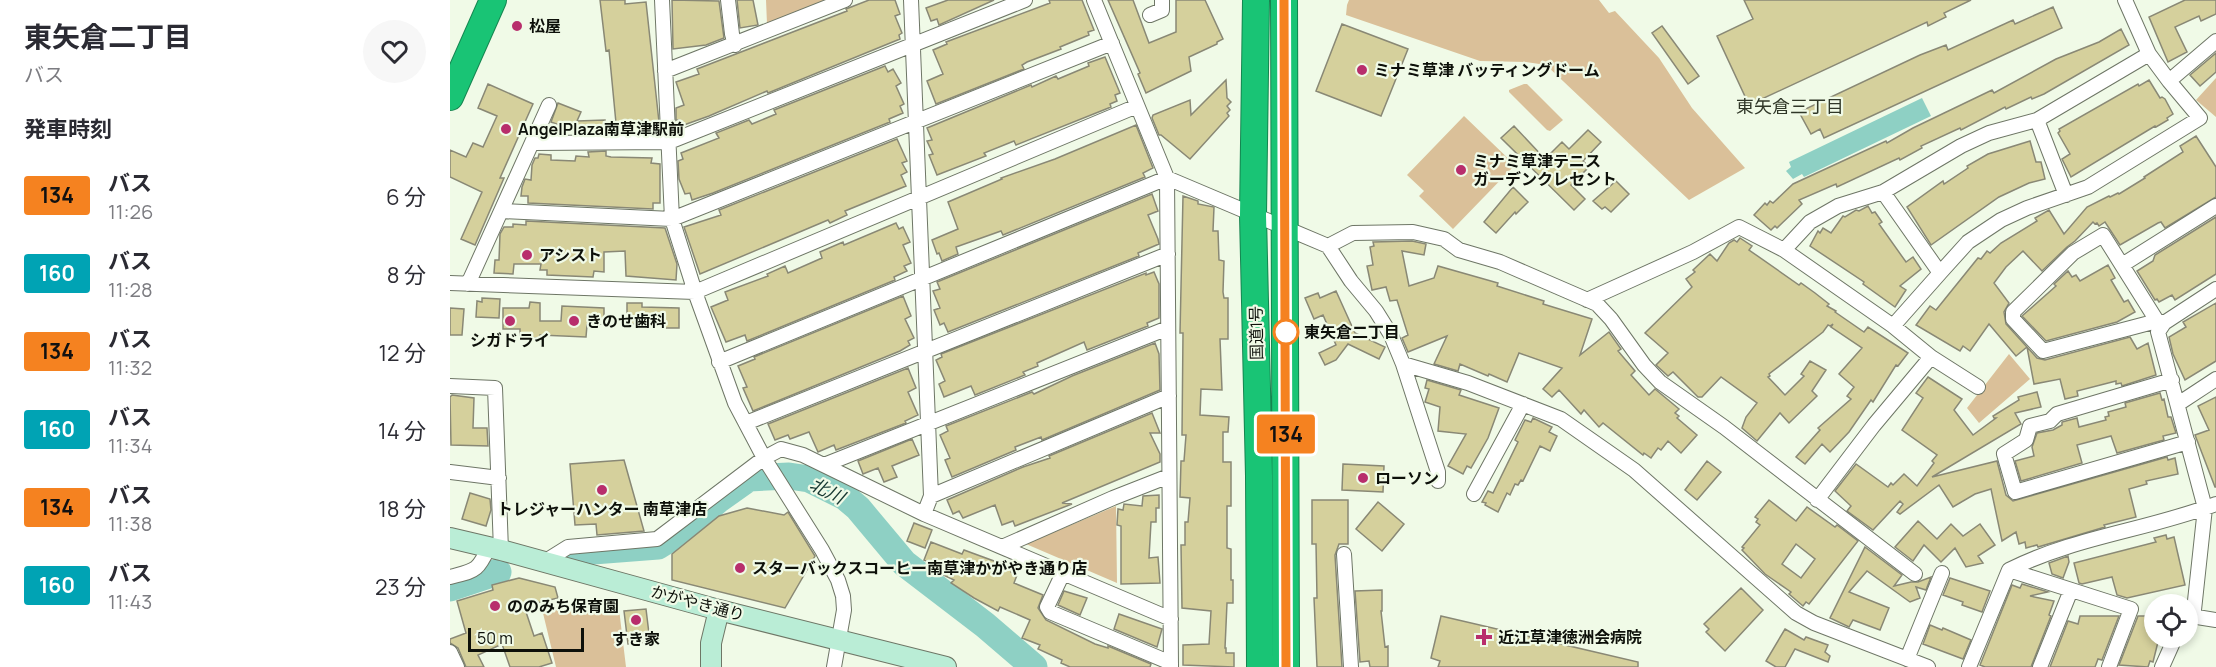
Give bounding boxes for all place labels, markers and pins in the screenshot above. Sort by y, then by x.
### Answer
place label: 松屋 [529,15,561,37]
marker: 松屋 [510,19,524,33]
place label: ミナミ草津 バッティングドーム [1374,59,1600,81]
marker: ミナミ草津 バッティングドーム [1355,63,1369,77]
place label: AngelPlaza南草津駅前 [518,118,684,140]
marker: AngelPlaza南草津駅前 [499,122,513,136]
place label: ミナミ草津テニス ガーデンクレセント [1473,150,1617,190]
marker: ミナミ草津テニス ガーデンクレセント [1454,163,1468,177]
place label: アシスト [539,244,602,266]
marker: アシスト [520,248,534,262]
place label: きのせ歯科 [586,310,666,332]
marker: シガドライ [503,314,517,328]
marker: きのせ歯科 [567,314,581,328]
marker: 東矢倉二丁目 [1273,319,1299,345]
place label: 東矢倉二丁目 [1304,321,1400,343]
place label: シガドライ [470,329,550,351]
place label: ローソン [1375,467,1439,489]
marker: ローソン [1356,471,1370,485]
marker: トレジャーハンター 南草津店 [595,483,609,497]
place label: トレジャーハンター 南草津店 [497,498,707,520]
place label: スターバックスコーヒー南草津かがやき通り店 [752,557,1087,579]
marker: スターバックスコーヒー南草津かがやき通り店 [733,561,747,575]
place label: ののみち保育園 [507,595,619,617]
marker: ののみち保育園 [488,599,502,613]
marker: すき家 [629,613,643,627]
place label: 近江草津徳洲会病院 [1498,626,1642,648]
place label: すき家 [612,628,660,650]
marker: 近江草津徳洲会病院 [1475,628,1493,646]

